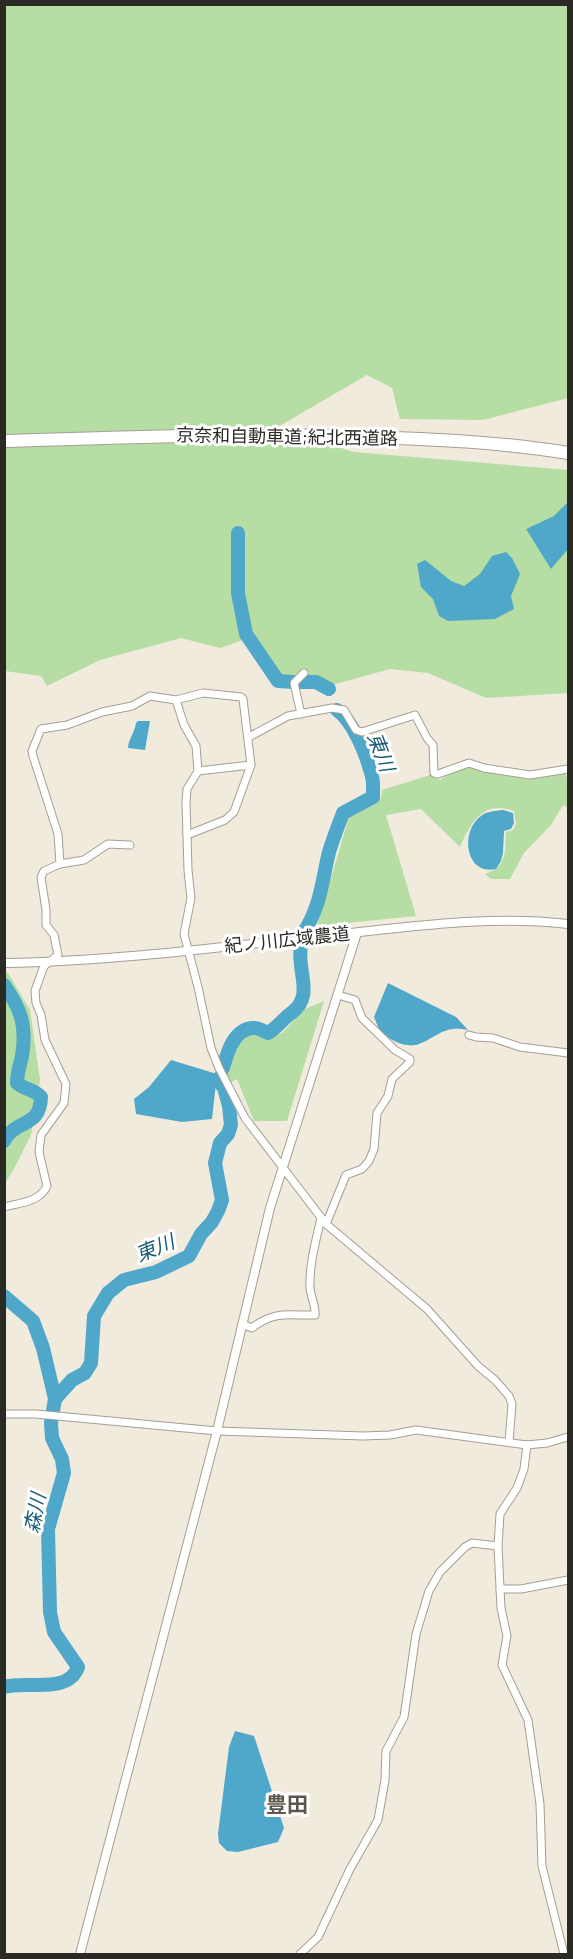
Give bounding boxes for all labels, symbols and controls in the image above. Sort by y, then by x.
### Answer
street label: 京奈和自動車道;紀北西道路 [176,423,398,449]
water label: 東川 [364,729,401,776]
street label: 紀ノ川広域農道 [223,921,351,957]
water label: 東川 [132,1228,180,1266]
water label: 森川 [18,1489,50,1535]
district label: 豊田 [266,1791,308,1816]

